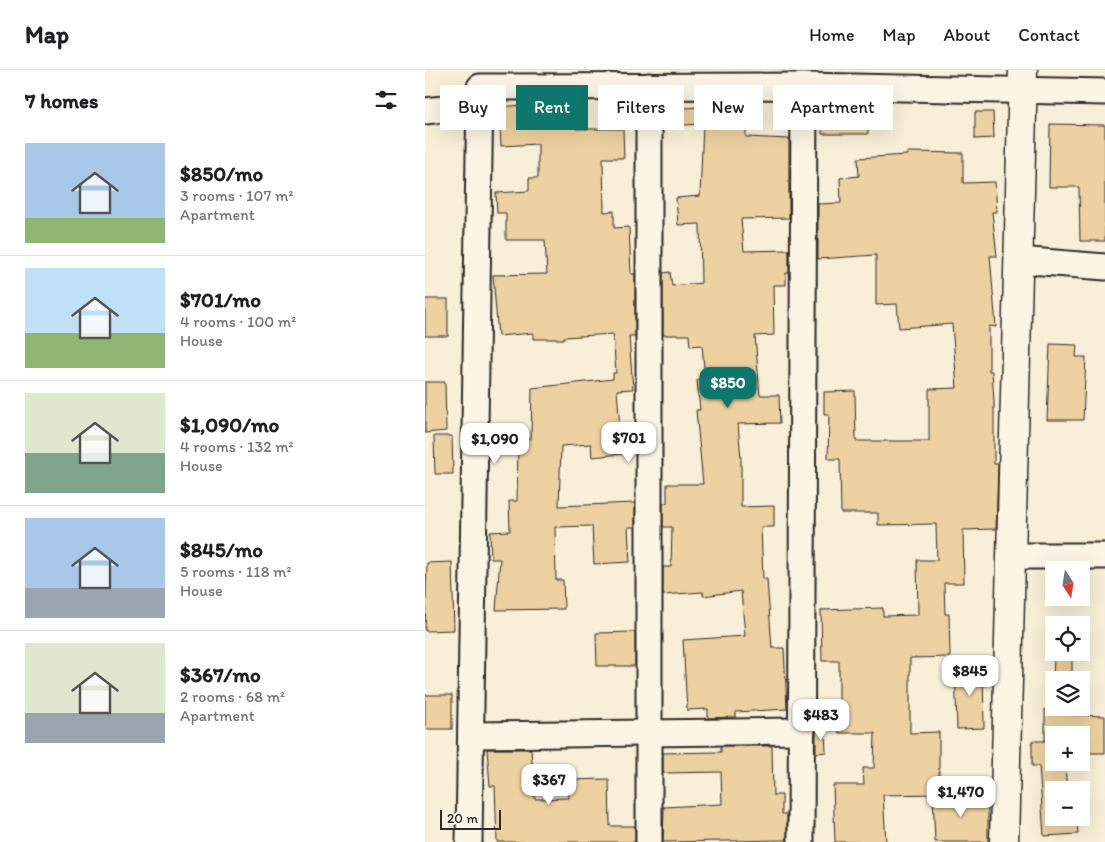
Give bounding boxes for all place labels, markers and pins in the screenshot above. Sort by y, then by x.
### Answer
pin: $850 [698,366,758,409]
pin: $1,090 [454,422,536,465]
pin: $701 [599,422,659,464]
pin: $845 [940,654,1000,697]
pin: $483 [791,698,851,741]
pin: $367 [519,764,579,806]
pin: $1,470 [920,776,1002,818]

